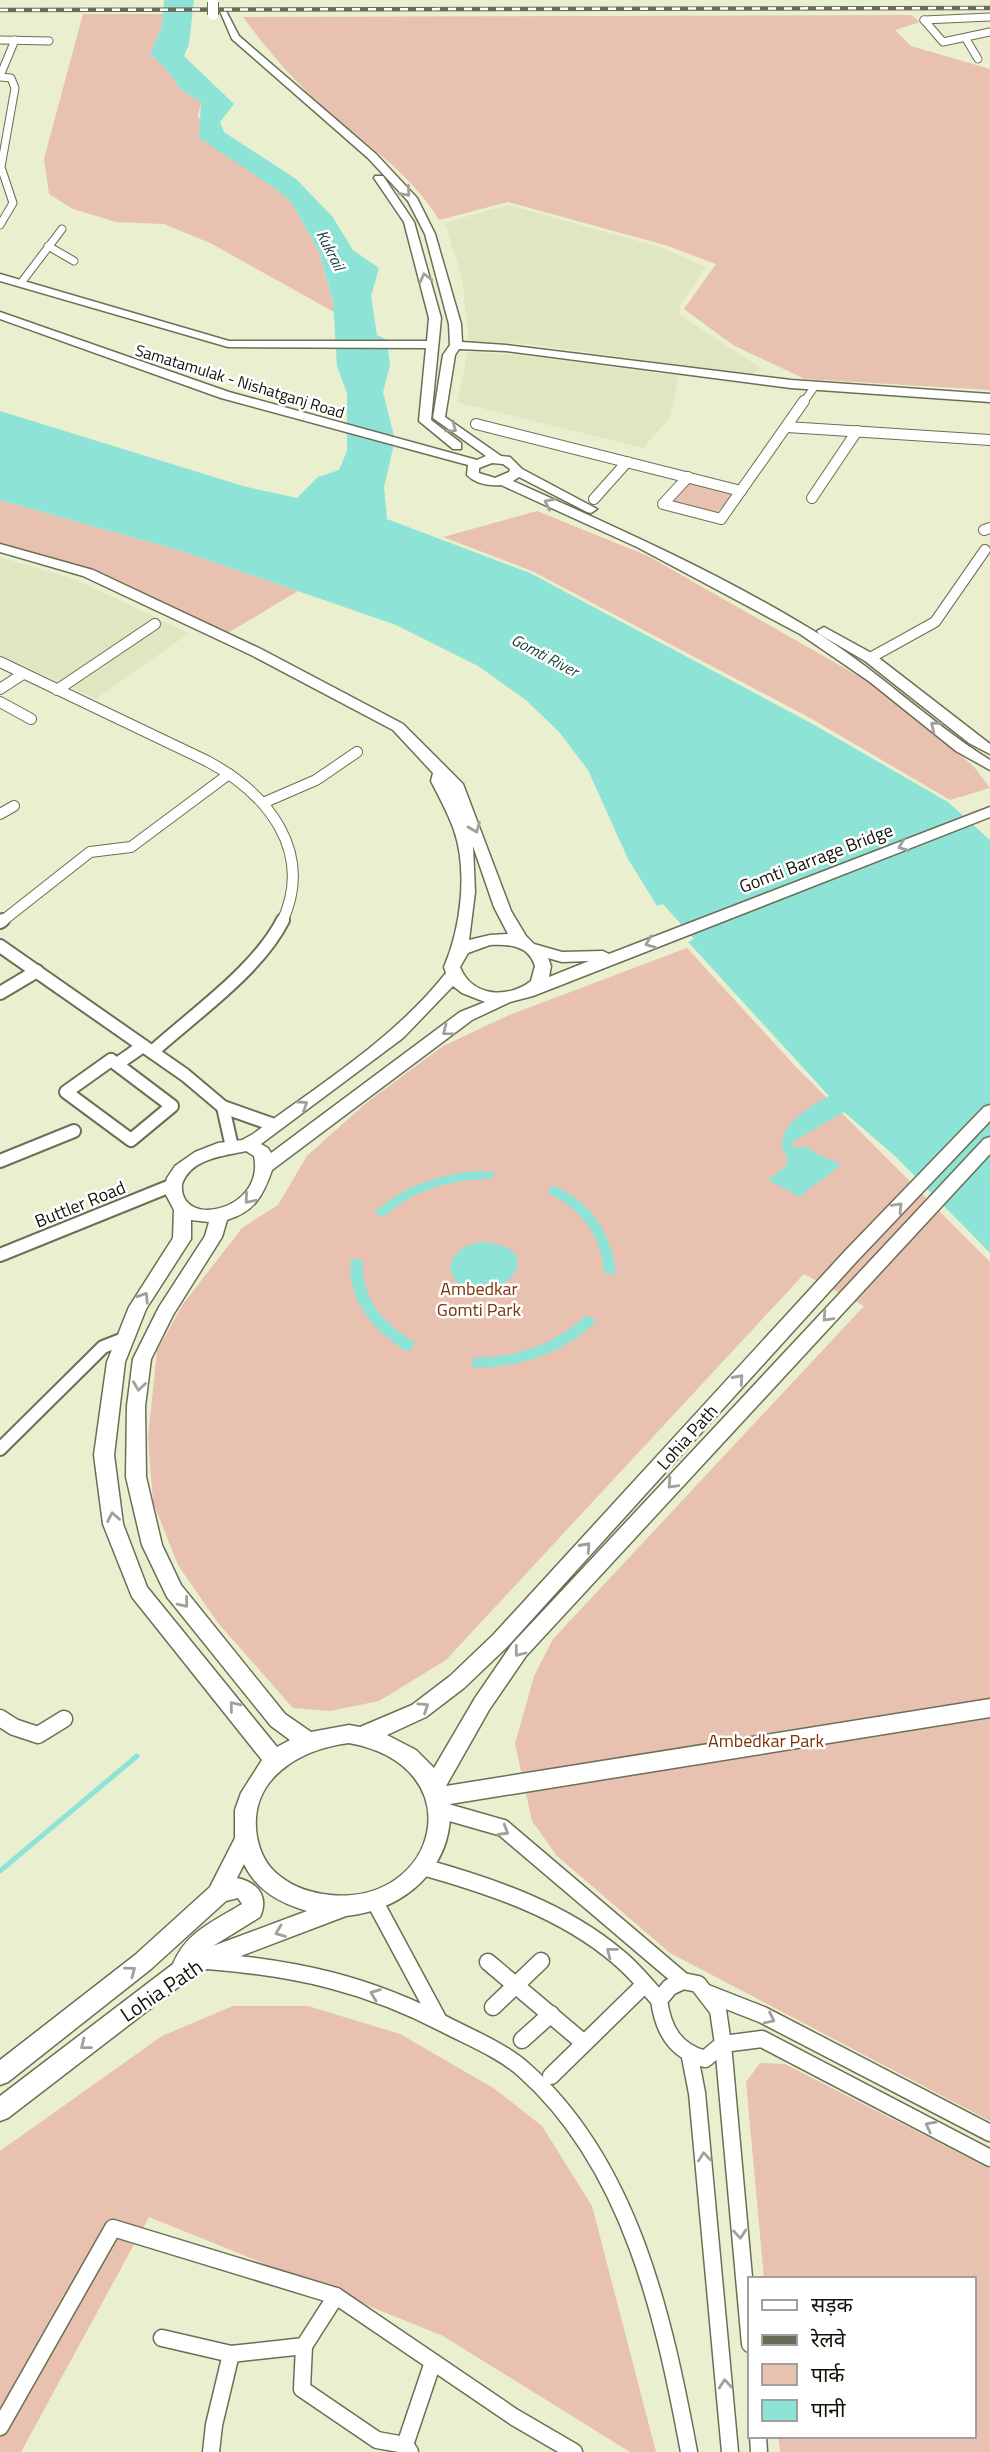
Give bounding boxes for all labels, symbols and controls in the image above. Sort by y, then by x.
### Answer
one-way arrow [398,184,410,197]
water label: Kukrail [311,225,352,276]
one-way arrow [419,272,433,284]
street label: Samatamulak - Nishatganj Road [132,338,348,424]
one-way arrow [444,420,457,432]
one-way arrow [544,497,556,511]
water label: Gomti River [507,627,585,684]
one-way arrow [930,722,942,735]
street label: Gomti Barrage Bridge [735,816,897,900]
one-way arrow [466,821,480,833]
one-way arrow [898,838,910,852]
one-way arrow [644,934,656,948]
one-way arrow [442,1022,454,1035]
one-way arrow [295,1101,308,1113]
street label: Buttler Road [31,1174,129,1234]
one-way arrow [244,1191,257,1203]
one-way arrow [890,1202,903,1215]
park label: Ambedkar Gomti Park [437,1275,522,1323]
one-way arrow [136,1292,149,1305]
one-way arrow [822,1309,835,1322]
one-way arrow [731,1374,743,1387]
one-way arrow [131,1380,146,1392]
street label: Lohia Path [650,1398,724,1476]
one-way arrow [668,1476,680,1489]
one-way arrow [106,1511,121,1523]
one-way arrow [577,1542,590,1555]
one-way arrow [175,1596,188,1608]
one-way arrow [514,1644,527,1657]
one-way arrow [229,1701,242,1713]
one-way arrow [416,1703,429,1715]
park label: Ambedkar Park [708,1727,824,1754]
one-way arrow [496,1823,509,1836]
one-way arrow [274,1924,286,1938]
one-way arrow [606,1947,619,1960]
street label: Lohia Path [113,1951,209,2029]
one-way arrow [123,1967,136,1979]
one-way arrow [369,1989,381,2003]
one-way arrow [763,2011,775,2025]
one-way arrow [80,2036,93,2049]
one-way arrow [925,2120,937,2134]
one-way arrow [697,2152,712,2163]
one-way arrow [733,2229,748,2240]
legend [748,2277,976,2438]
text: सड़क [811,2288,853,2320]
text: रेलवे [810,2323,846,2355]
text: पार्क [811,2358,845,2390]
one-way arrow [718,2378,733,2389]
text: पानी [811,2393,846,2425]

